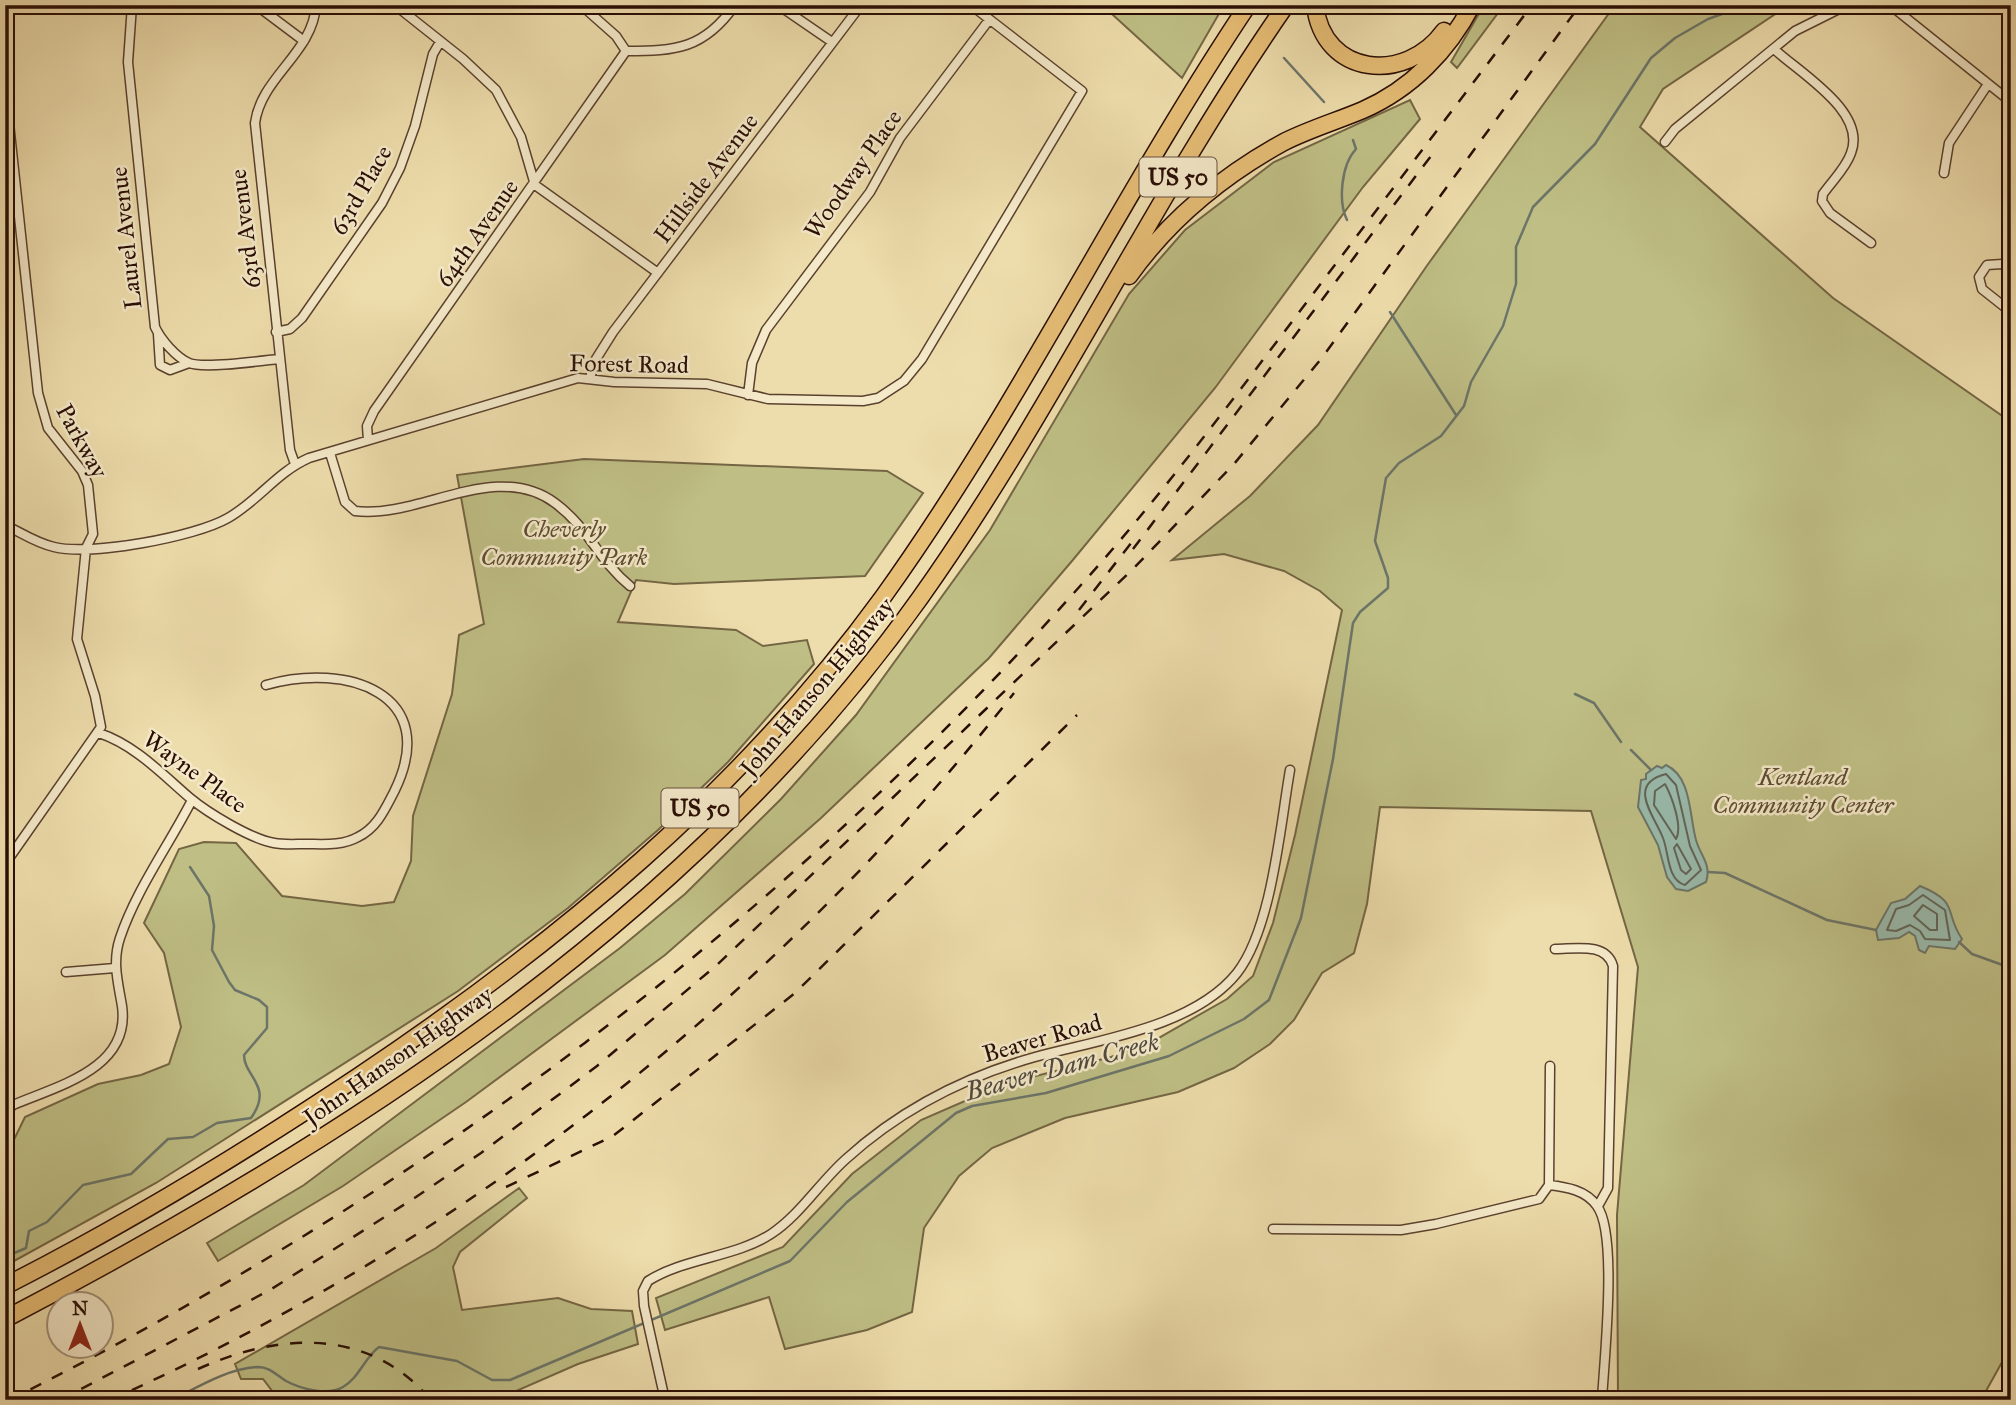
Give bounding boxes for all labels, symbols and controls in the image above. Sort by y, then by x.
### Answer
street label: Woodway Place [797,104,909,244]
street label: Hillside Avenue [647,107,765,249]
street label: 63rd Place [323,140,399,240]
road number: US 50 [1140,158,1216,196]
street label: Laurel Avenue [104,165,148,311]
street label: 63rd Avenue [223,168,267,290]
street label: 64th Avenue [429,173,525,293]
street label: Forest Road [569,348,689,380]
street label: Parkway [49,399,115,484]
park label: Cheverly Community Park [480,514,648,572]
street label: John Hanson Highway [731,591,901,785]
street label: Wayne Place [137,724,253,820]
park label: Kentland Community Center [1713,762,1895,820]
road number: US 50 [662,788,738,828]
street label: John Hanson Highway [295,979,499,1134]
street label: Beaver Road [979,1007,1105,1069]
water label: Beaver Dam Creek [961,1025,1163,1108]
north arrow [46,1290,116,1360]
text: N [72,1297,88,1320]

